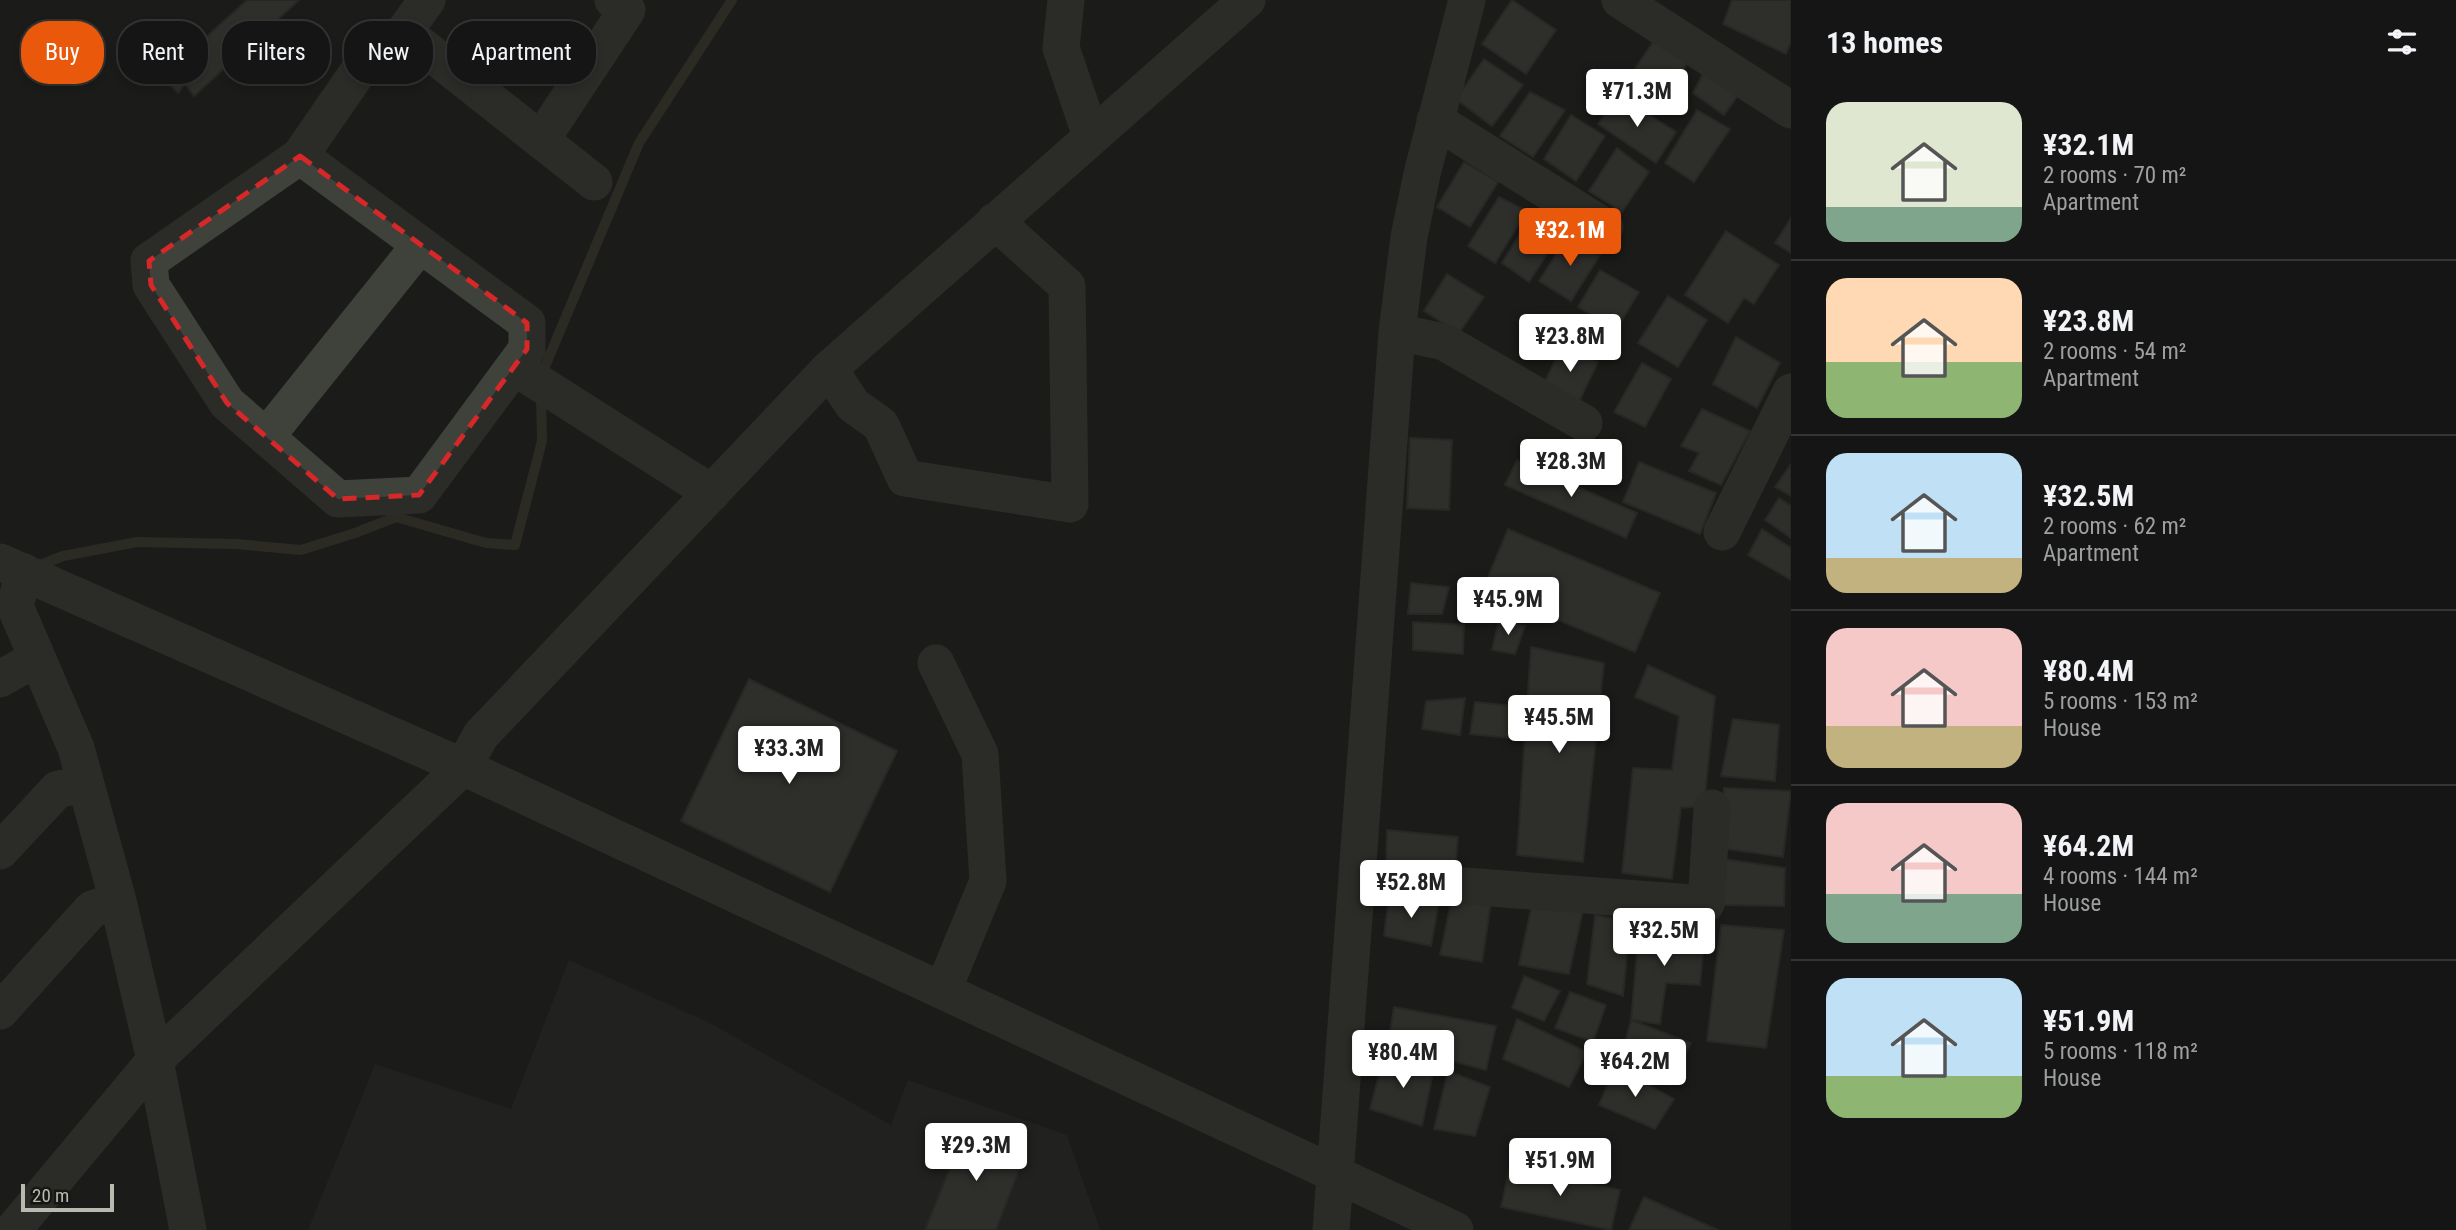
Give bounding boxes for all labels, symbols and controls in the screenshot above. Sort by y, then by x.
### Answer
chip: Buy [21,21,104,84]
chip: Rent [118,21,208,84]
chip: Filters [222,21,330,84]
chip: New [344,21,433,84]
chip: Apartment [447,21,596,84]
icon: filters [2383,23,2421,61]
text: 13 homes [1826,25,1943,60]
pin: ¥71.3M [1580,69,1694,129]
text: ¥71.3M [1602,78,1672,105]
text: ¥32.1M [2043,127,2134,162]
icon: home [1882,130,1966,214]
text: 2 rooms · 70 m² [2043,162,2186,189]
text: Apartment [2043,189,2139,216]
pin: ¥32.1M [1513,208,1627,268]
text: ¥32.1M [1535,217,1605,244]
text: ¥23.8M [2043,303,2134,338]
icon: home [1882,306,1966,390]
pin: ¥23.8M [1513,314,1627,374]
text: ¥23.8M [1535,323,1605,350]
text: 2 rooms · 54 m² [2043,338,2186,365]
text: Apartment [2043,365,2139,392]
pin: ¥28.3M [1514,440,1628,499]
text: ¥28.3M [1536,448,1606,475]
text: ¥32.5M [2043,478,2134,513]
icon: home [1882,481,1966,565]
text: 2 rooms · 62 m² [2043,513,2186,540]
text: Apartment [2043,540,2139,567]
pin: ¥45.9M [1451,578,1565,637]
text: ¥45.9M [1473,586,1543,613]
text: ¥80.4M [2043,653,2134,688]
icon: home [1882,656,1966,740]
text: 5 rooms · 153 m² [2043,688,2198,715]
pin: ¥45.5M [1502,696,1616,755]
text: ¥45.5M [1524,704,1594,731]
text: House [2043,715,2101,742]
pin: ¥33.3M [732,726,846,786]
text: ¥33.3M [754,735,824,762]
text: ¥64.2M [2043,828,2134,863]
icon: home [1882,831,1966,915]
pin: ¥52.8M [1354,860,1468,920]
text: 4 rooms · 144 m² [2043,863,2198,890]
text: ¥52.8M [1376,869,1446,896]
text: House [2043,890,2101,917]
pin: ¥32.5M [1607,908,1721,968]
text: ¥32.5M [1629,917,1699,944]
text: ¥51.9M [2043,1003,2134,1038]
icon: home [1882,1006,1966,1090]
pin: ¥80.4M [1346,1030,1460,1090]
text: 5 rooms · 118 m² [2043,1038,2198,1065]
text: ¥80.4M [1368,1039,1438,1066]
pin: ¥64.2M [1578,1040,1692,1099]
text: ¥64.2M [1600,1048,1670,1075]
text: House [2043,1065,2101,1092]
pin: ¥29.3M [919,1124,1033,1183]
text: ¥29.3M [941,1132,1011,1159]
pin: ¥51.9M [1503,1138,1617,1198]
text: ¥51.9M [1525,1147,1595,1174]
scale bar [21,1181,114,1213]
text: 20 m [32,1184,69,1207]

